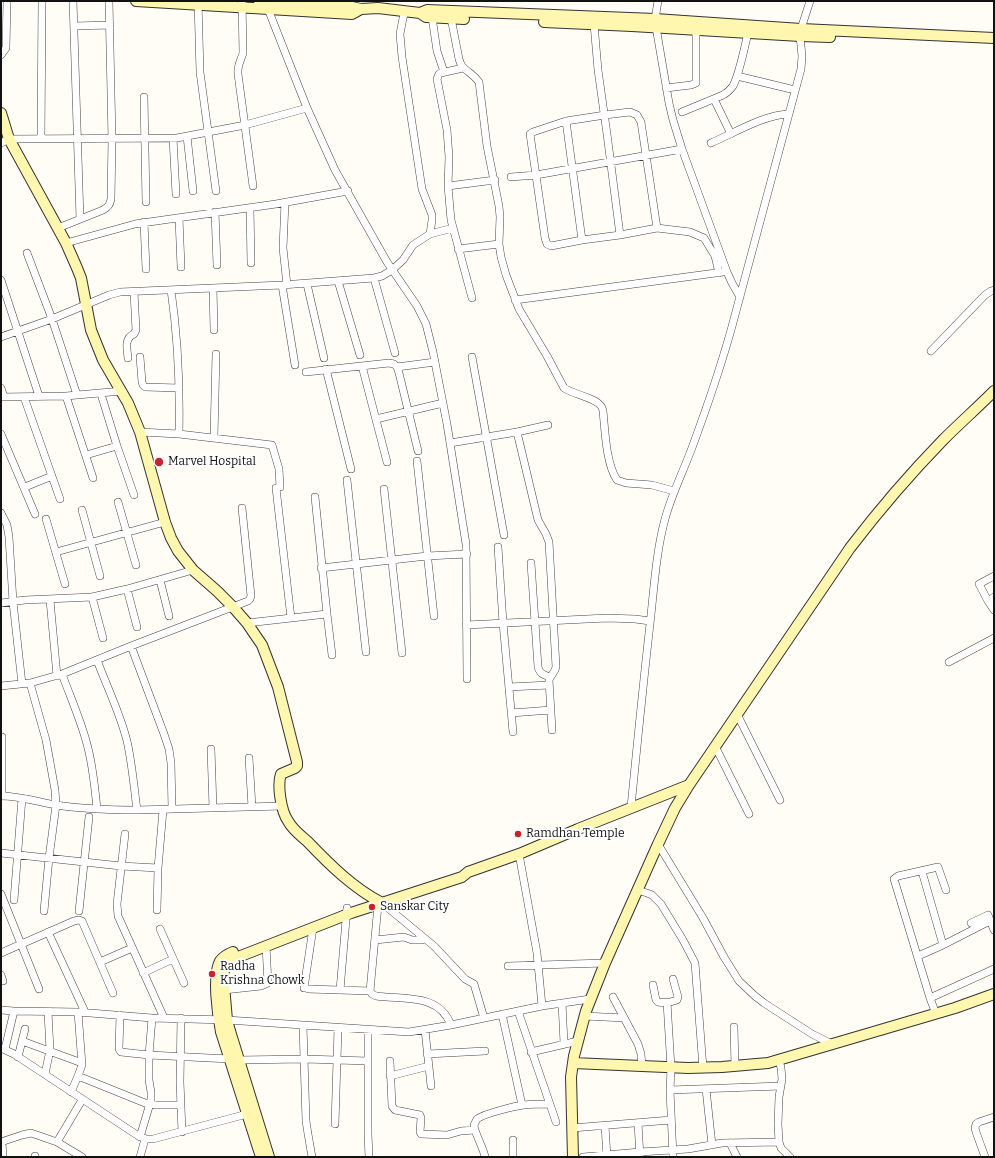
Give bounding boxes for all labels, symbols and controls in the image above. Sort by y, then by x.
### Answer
place label: Marvel Hospital [168,455,256,469]
marker: Marvel Hospital [153,456,165,468]
place label: Ramdhan Temple [526,827,624,841]
marker: Ramdhan Temple [513,829,523,839]
place label: Sanskar City [380,900,449,914]
marker: Sanskar City [367,902,377,912]
place label: Radha Krishna Chowk [220,960,305,988]
marker: Radha Krishna Chowk [207,969,217,979]

